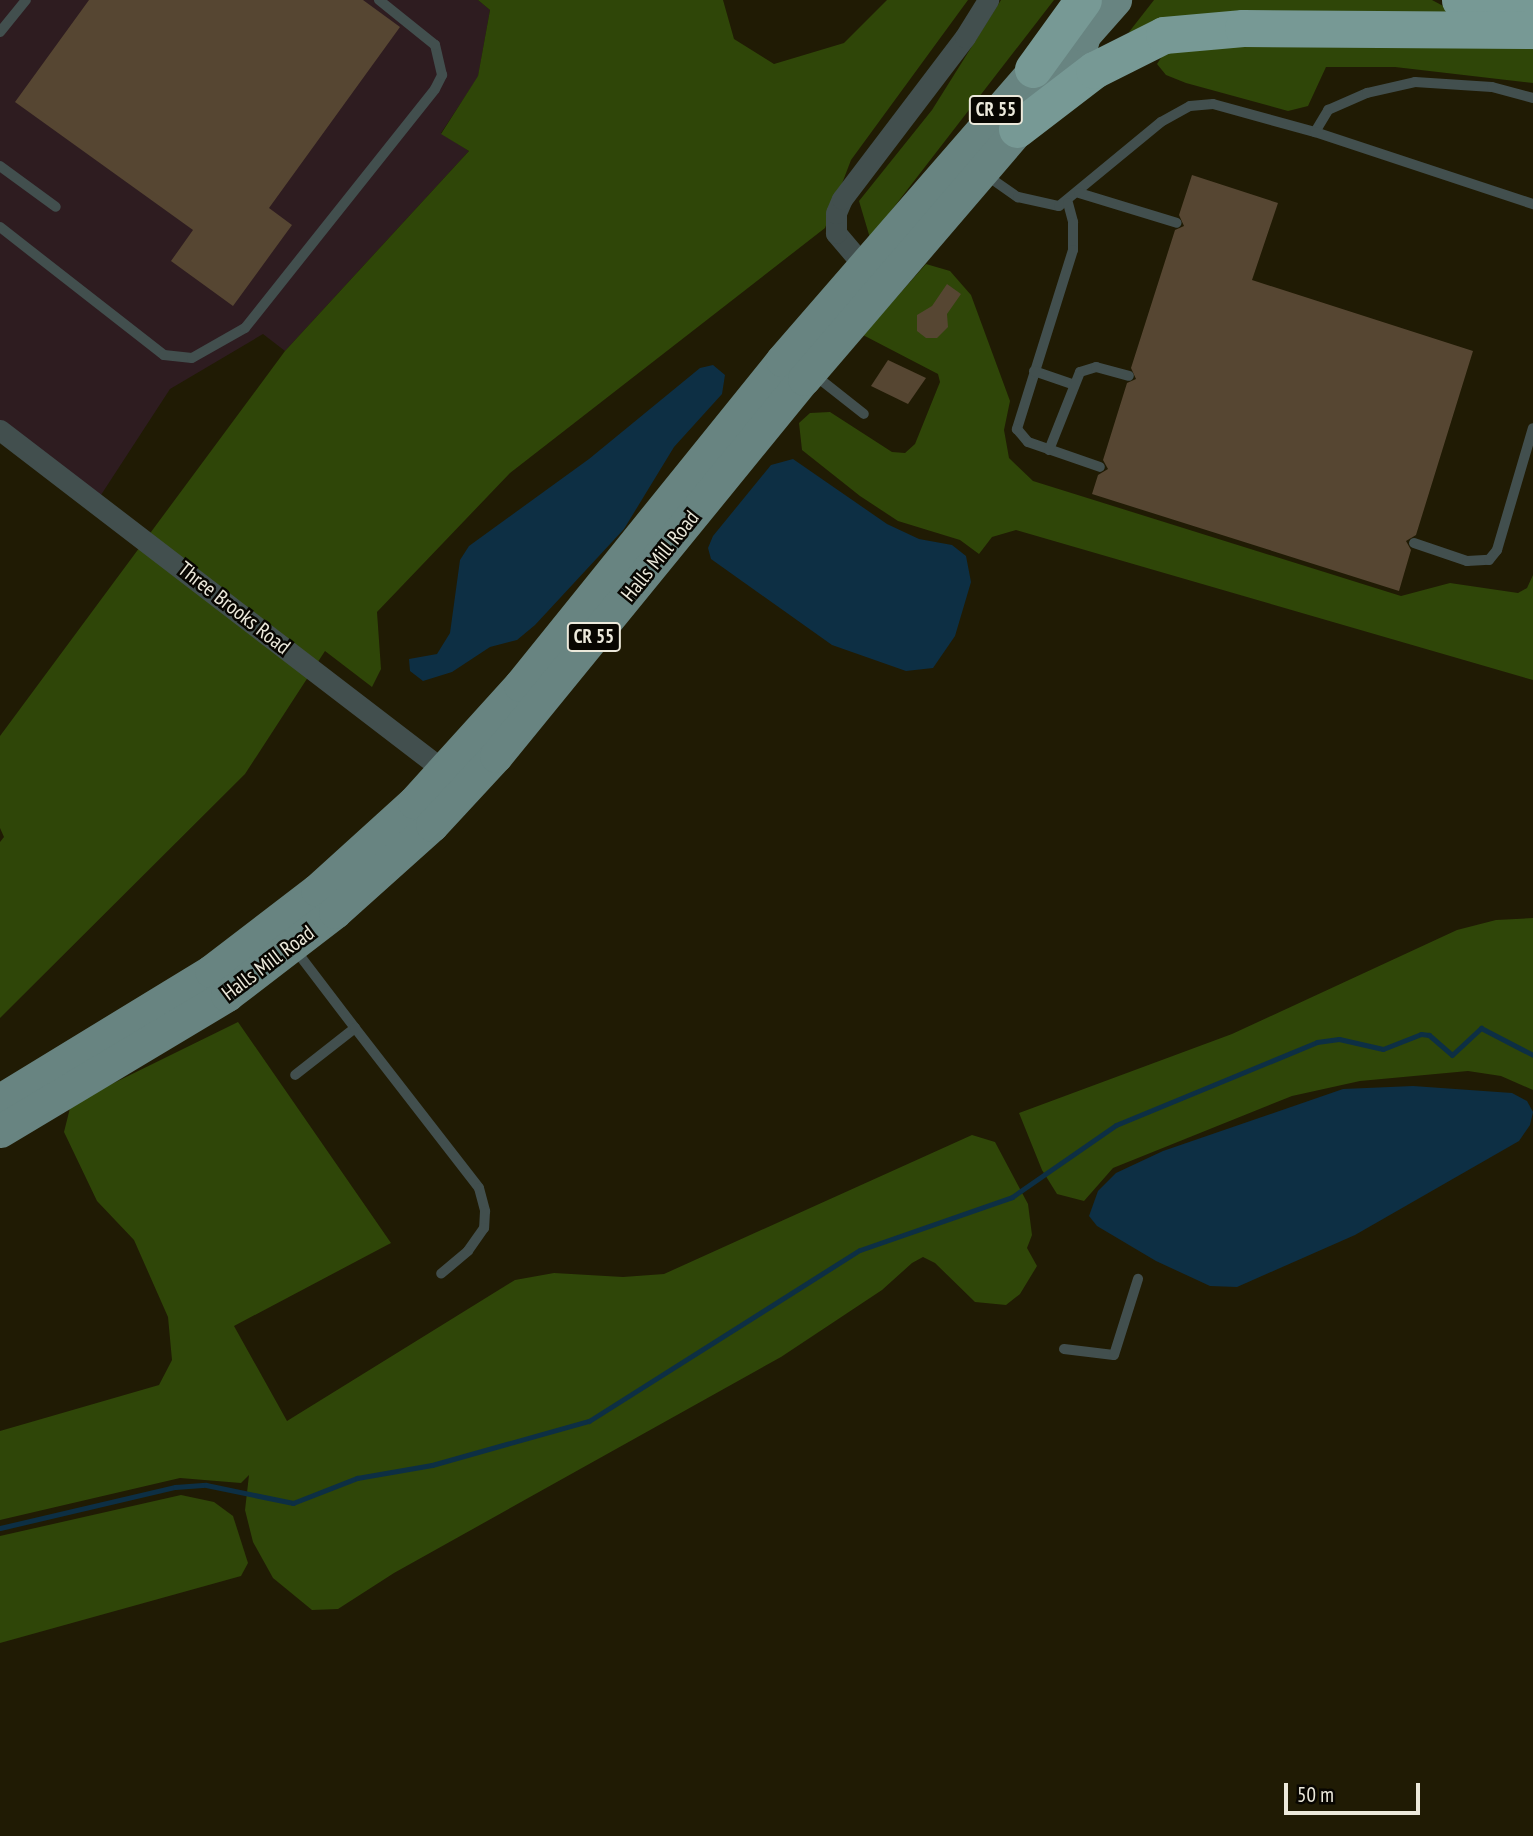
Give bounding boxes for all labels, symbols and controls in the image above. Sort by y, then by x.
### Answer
road number: CR 55 [968,94,1024,125]
street label: Halls Mill Road [616,506,704,606]
street label: Three Brooks Road [173,556,295,660]
road number: CR 55 [566,622,622,652]
street label: Halls Mill Road [217,920,319,1006]
scale bar [1288,1770,1424,1814]
text: 50 m [1297,1781,1334,1808]

